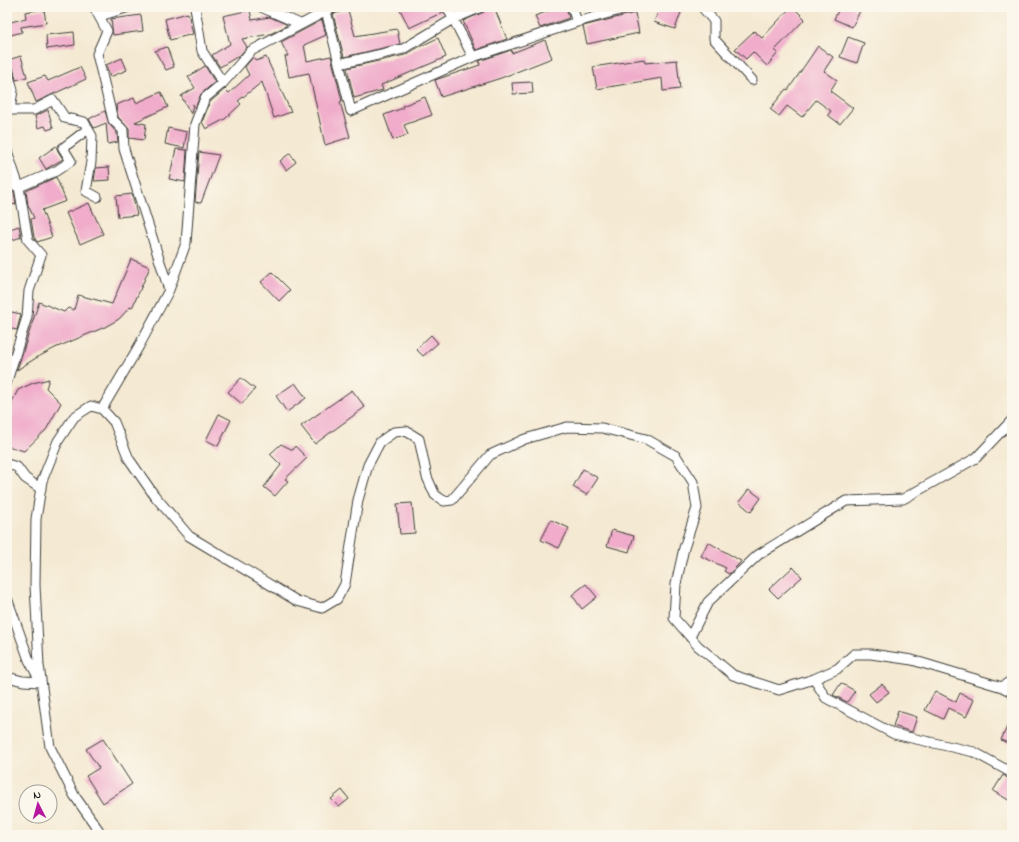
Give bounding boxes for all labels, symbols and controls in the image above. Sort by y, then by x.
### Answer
north arrow [18,784,58,824]
text: N [33,787,42,803]

